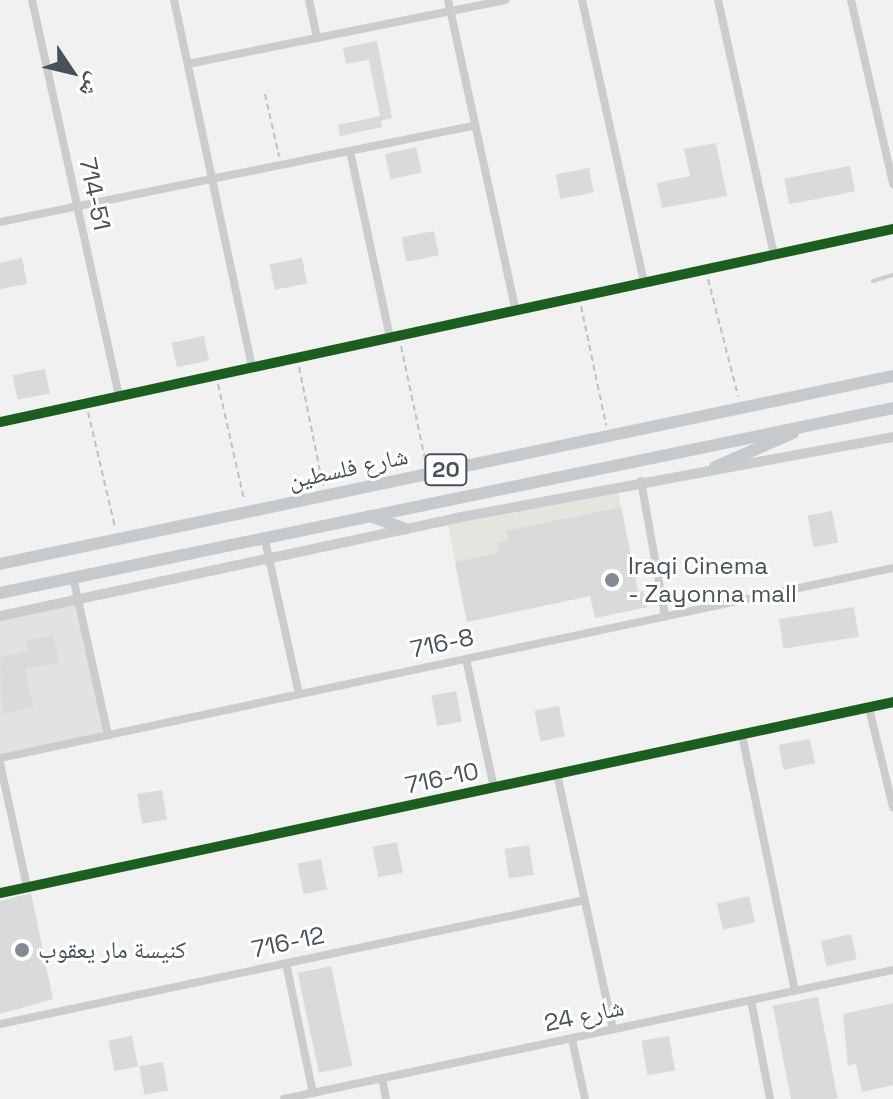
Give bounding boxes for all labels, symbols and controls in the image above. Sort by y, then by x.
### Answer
north arrow [32,32,112,112]
text: ش [73,68,110,103]
street label: 714-51 [73,155,117,233]
street label: شارع فلسطين [286,441,410,495]
road number: 20 [424,452,468,488]
place label: Iraqi Cinema - Zayonna mall [628,552,798,608]
marker: Iraqi Cinema - Zayonna mall [603,571,621,589]
street label: 716-8 [408,622,476,664]
street label: 716-10 [403,756,481,800]
street label: 716-12 [249,920,327,964]
place label: كنيسة مار يعقوب [38,936,186,964]
marker: كنيسة مار يعقوب [13,941,31,959]
street label: شارع 24 [542,993,626,1037]

